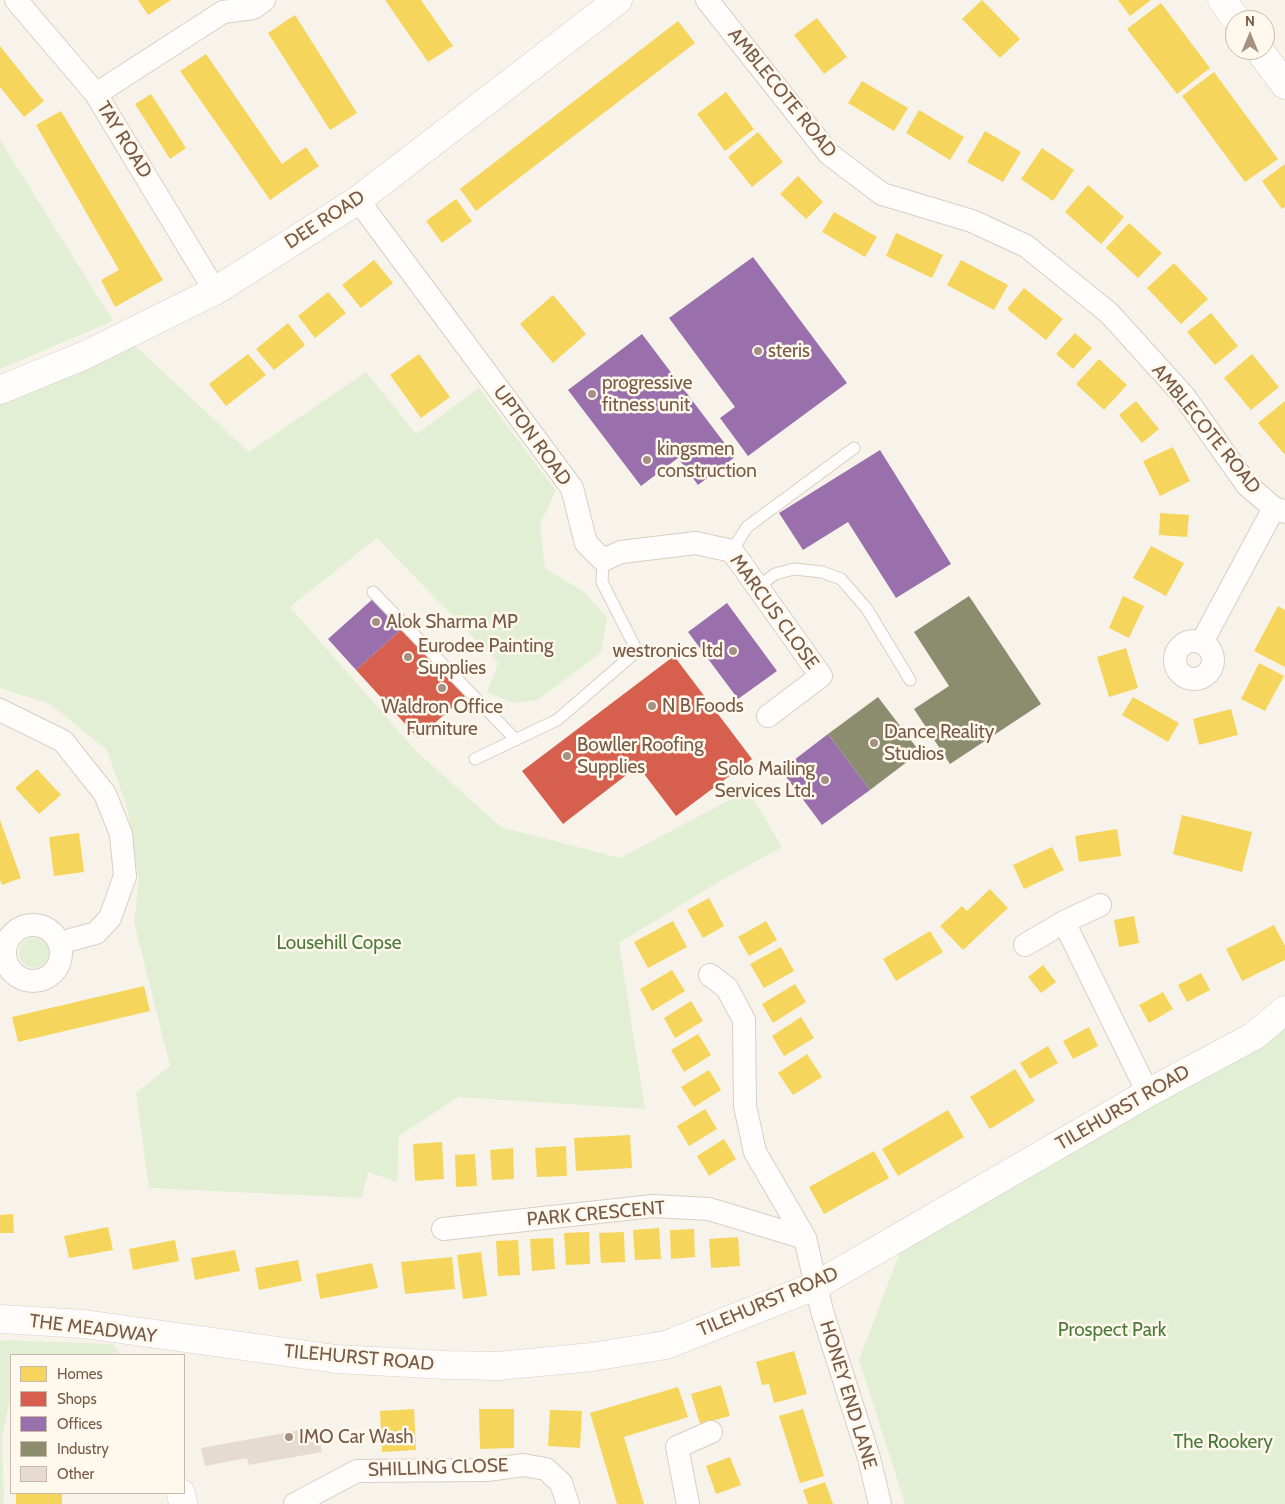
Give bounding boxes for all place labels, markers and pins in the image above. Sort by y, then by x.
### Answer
place label: steris [768,340,810,362]
marker: steris [752,345,764,357]
place label: progressive fitness unit [602,372,692,416]
marker: progressive fitness unit [586,388,598,400]
place label: kingsmen construction [657,438,757,482]
marker: kingsmen construction [641,454,653,466]
place label: Alok Sharma MP [386,611,518,633]
marker: Alok Sharma MP [370,616,382,628]
place label: Eurodee Painting Supplies [418,635,553,679]
place label: westronics ltd [612,640,723,662]
marker: westronics ltd [727,645,739,657]
marker: Eurodee Painting Supplies [402,651,414,663]
marker: Waldron Office Furniture [436,682,448,694]
place label: N B Foods [662,695,744,717]
place label: Waldron Office Furniture [381,696,503,740]
marker: N B Foods [646,700,658,712]
place label: Dance Reality Studios [884,721,994,765]
place label: Bowller Roofing Supplies [577,734,704,778]
marker: Dance Reality Studios [868,737,880,749]
marker: Bowller Roofing Supplies [561,750,573,762]
place label: Solo Mailing Services Ltd. [715,758,815,802]
marker: Solo Mailing Services Ltd. [819,774,831,786]
place label: IMO Car Wash [299,1426,414,1448]
marker: IMO Car Wash [283,1431,295,1443]

